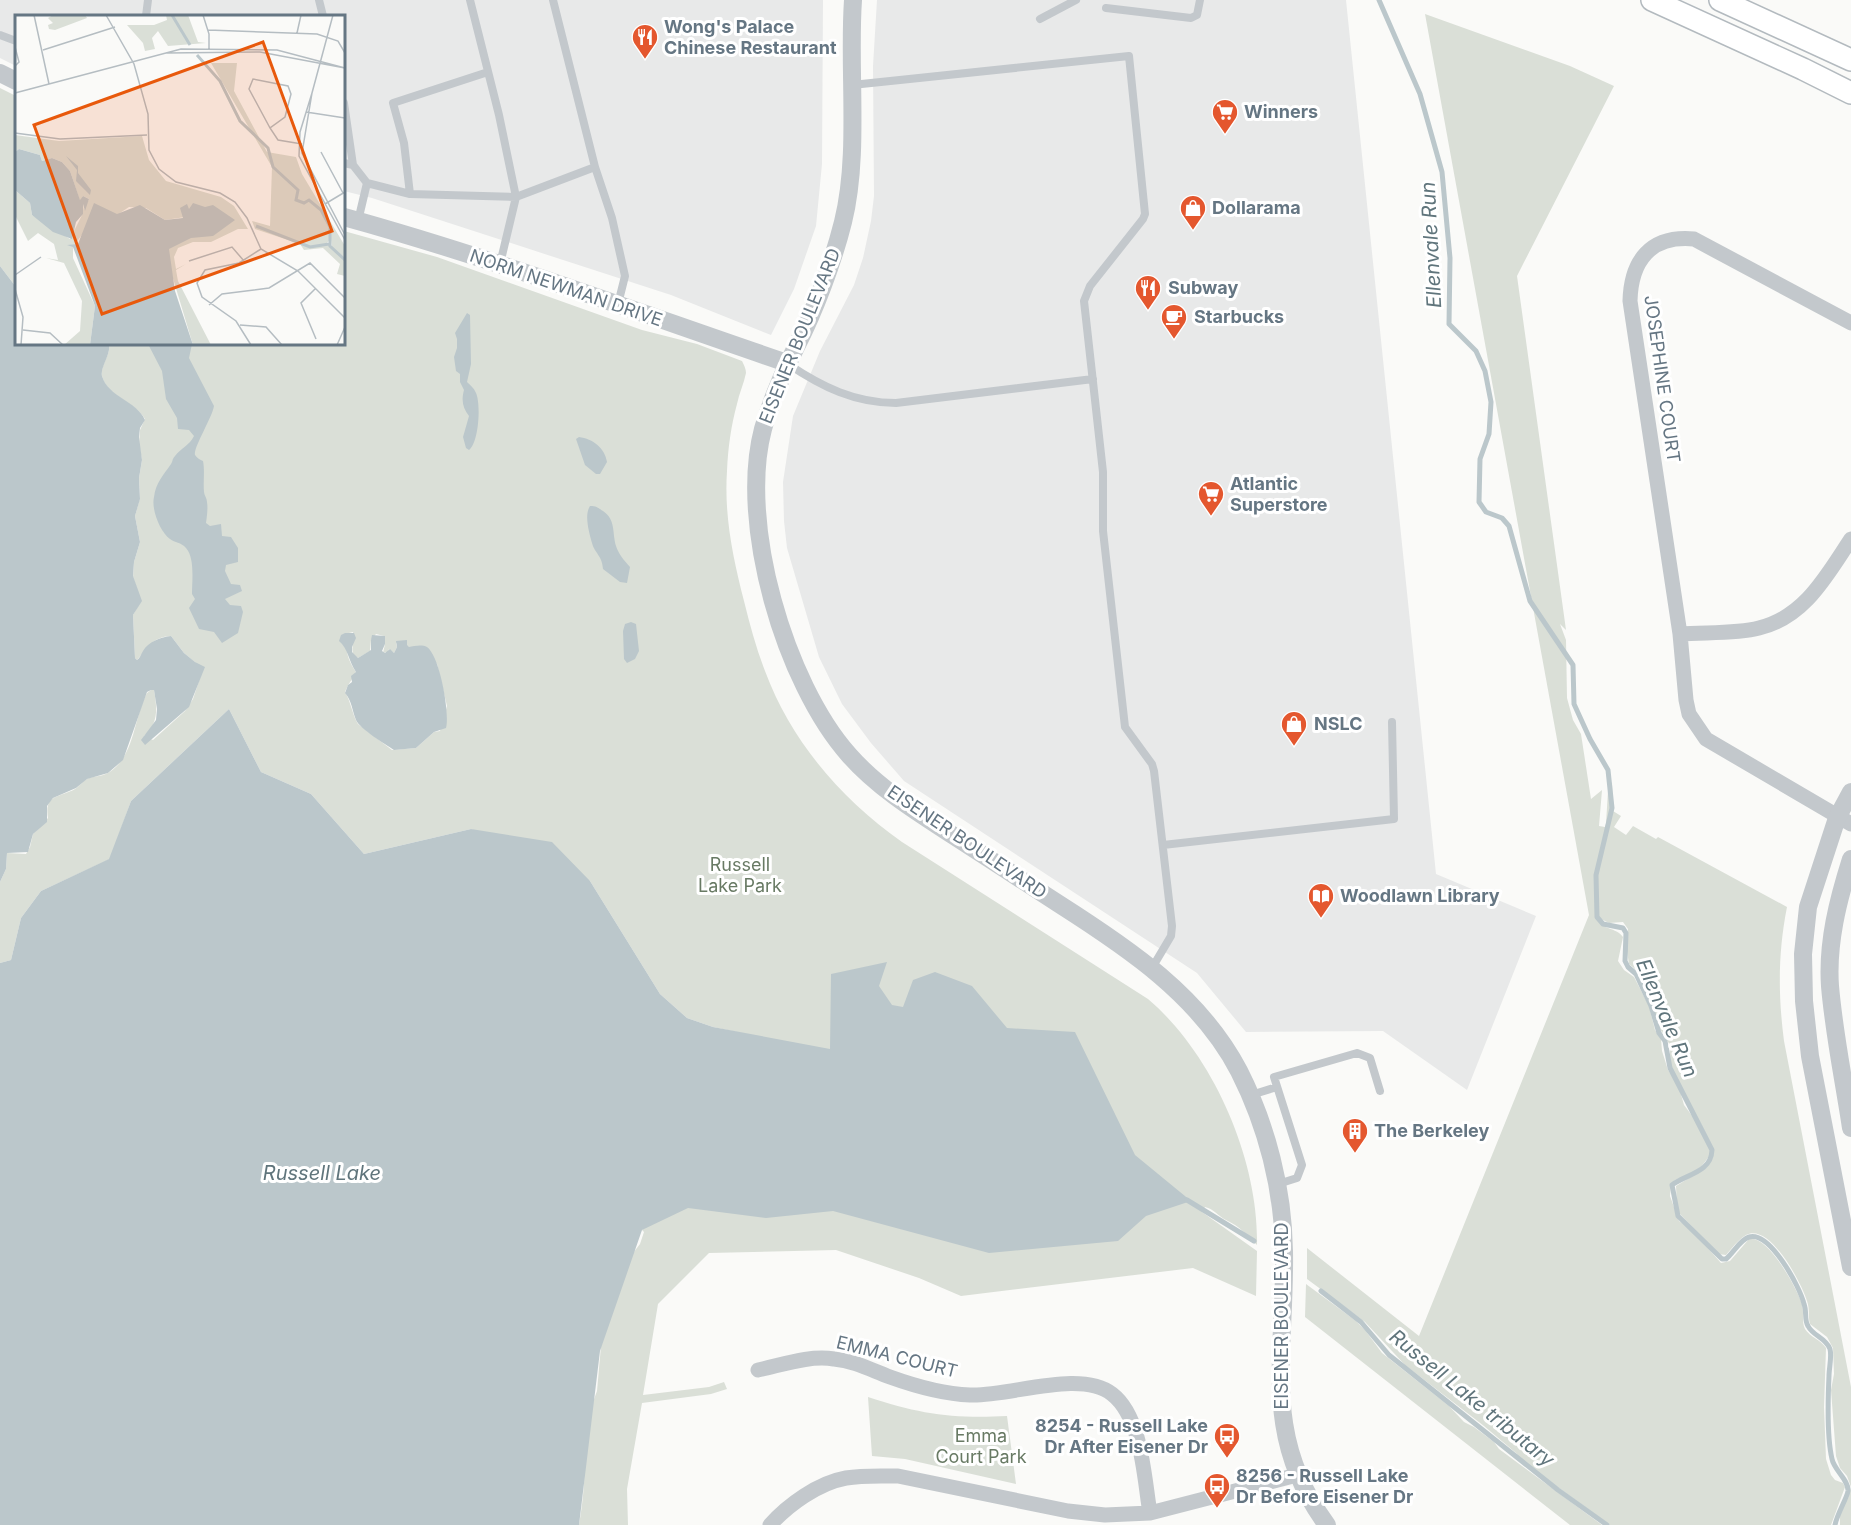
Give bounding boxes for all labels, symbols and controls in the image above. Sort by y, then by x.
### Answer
inset map [15,15,345,345]
place label: Wong's Palace Chinese Restaurant [664,16,837,58]
restaurant icon: Wong's Palace Chinese Restaurant [630,22,660,60]
supermarket icon: Winners [1210,97,1240,135]
place label: Winners [1244,101,1318,122]
water label: Ellenvale Run [1416,181,1446,309]
shop icon: Dollarama [1178,193,1208,231]
place label: Dollarama [1212,197,1301,218]
street label: NORM NEWMAN DRIVE [467,245,665,330]
street label: EISENER BOULEVARD [755,245,844,427]
restaurant icon: Subway [1133,273,1163,311]
place label: Subway [1168,277,1238,298]
street label: JOSEPHINE COURT [1640,294,1685,464]
cafe icon: Starbucks [1159,302,1189,340]
place label: Starbucks [1194,306,1284,327]
place label: Atlantic Superstore [1230,473,1328,515]
supermarket icon: Atlantic Superstore [1196,479,1226,517]
shop icon: NSLC [1279,709,1309,747]
place label: NSLC [1314,713,1363,734]
street label: EISENER BOULEVARD [884,781,1051,903]
park label: Russell Lake Park [698,854,782,896]
library icon: Woodlawn Library [1306,881,1336,919]
place label: Woodlawn Library [1340,885,1500,906]
water label: Ellenvale Run [1631,955,1703,1081]
building icon: The Berkeley [1340,1116,1370,1154]
place label: The Berkeley [1374,1120,1489,1141]
water label: Russell Lake [263,1161,381,1185]
street label: EISENER BOULEVARD [1271,1222,1292,1410]
water label: Russell Lake tributary [1385,1324,1560,1472]
street label: EMMA COURT [834,1331,960,1382]
place label: 8254 - Russell Lake Dr After Eisener Dr [1035,1415,1208,1457]
bus stop icon: 8254 - Russell Lake Dr After Eisener Dr [1212,1421,1242,1459]
park label: Emma Court Park [935,1425,1027,1467]
place label: 8256 - Russell Lake Dr Before Eisener Dr [1236,1465,1413,1507]
bus stop icon: 8256 - Russell Lake Dr Before Eisener Dr [1202,1471,1232,1509]

